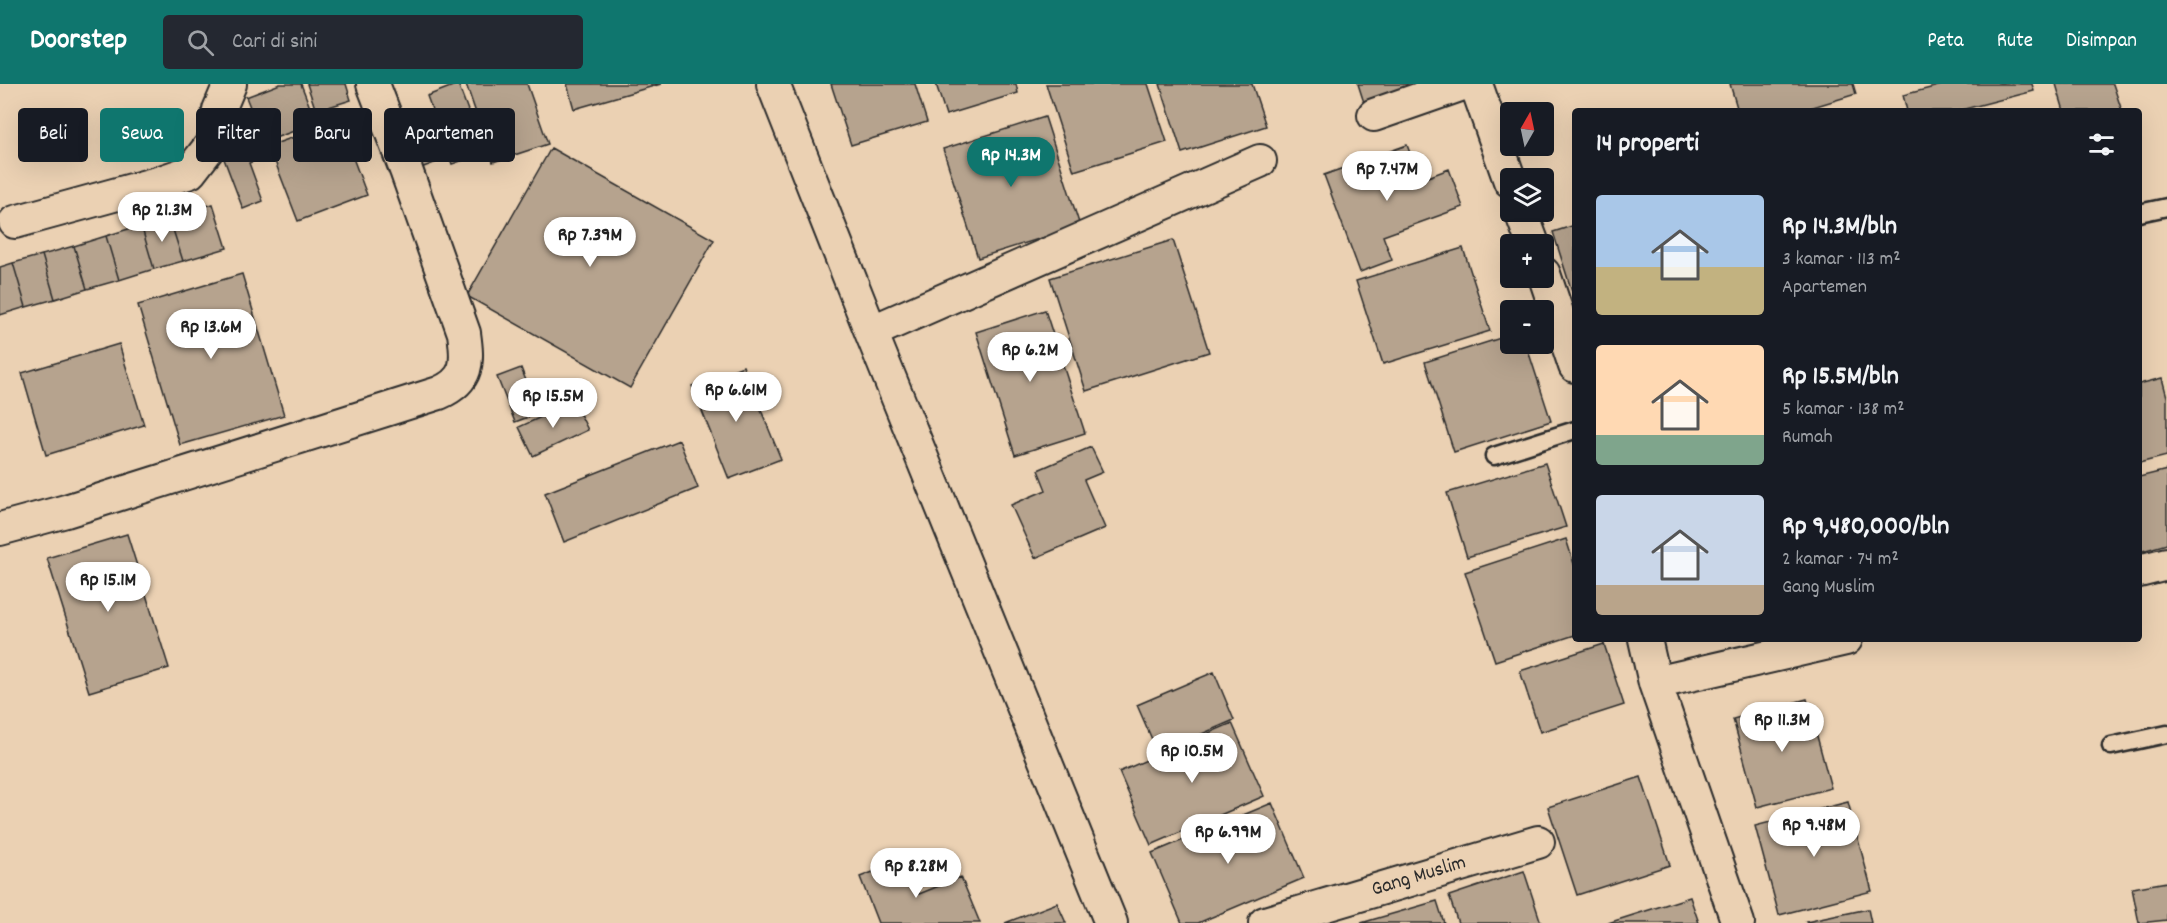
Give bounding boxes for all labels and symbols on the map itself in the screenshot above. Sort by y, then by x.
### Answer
north arrow [1500,102,1554,156]
pin: Rp 14.3M [949,137,1073,188]
pin: Rp 7.47M [1325,151,1449,202]
pin: Rp 21.3M [100,192,224,243]
pin: Rp 7.39M [528,217,652,268]
pin: Rp 13.6M [149,309,273,360]
pin: Rp 6.2M [975,332,1085,383]
pin: Rp 6.61M [674,372,798,423]
pin: Rp 15.5M [491,378,615,429]
pin: Rp 15.1M [46,562,170,613]
pin: Rp 11.3M [1720,702,1844,753]
pin: Rp 10.5M [1130,733,1254,784]
pin: Rp 9.48M [1752,807,1876,858]
pin: Rp 6.99M [1166,814,1290,865]
pin: Rp 8.28M [854,848,978,899]
street label: Gang Muslim [1368,848,1470,906]

